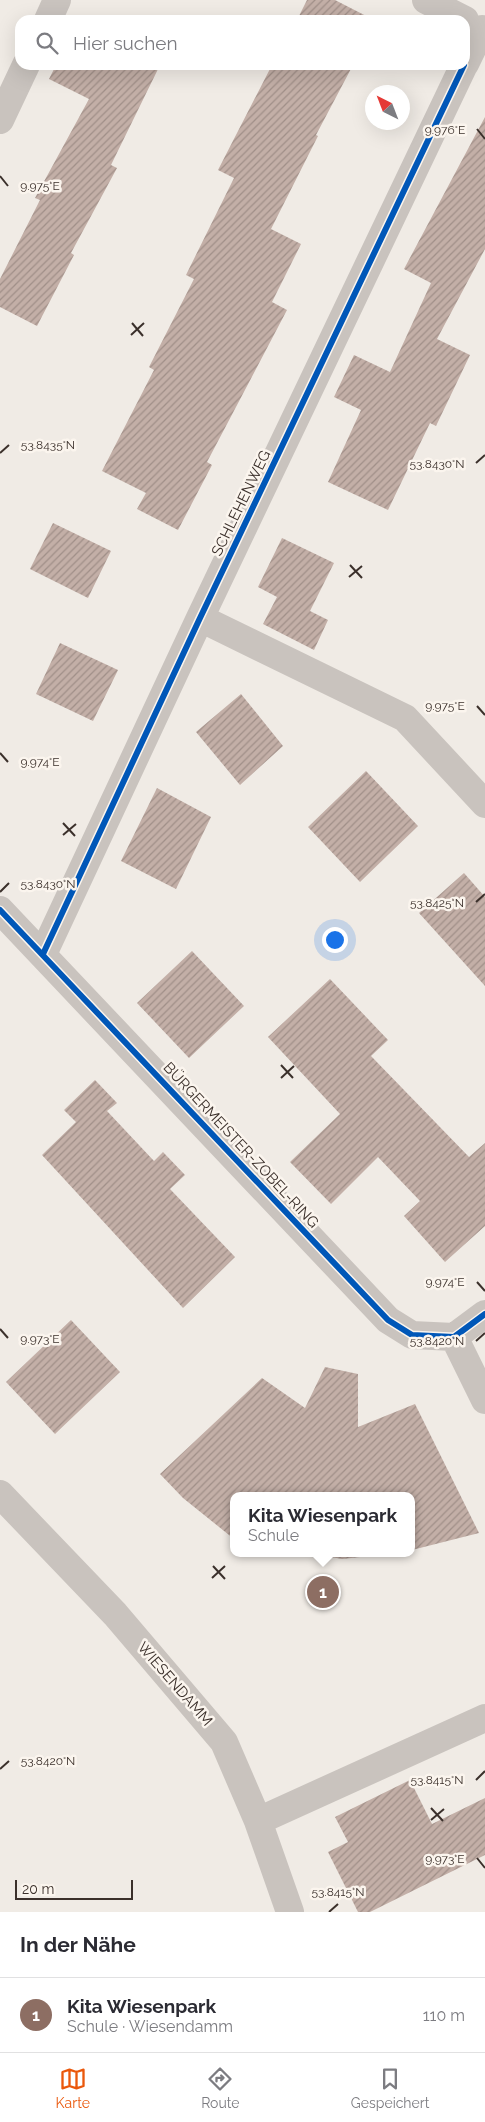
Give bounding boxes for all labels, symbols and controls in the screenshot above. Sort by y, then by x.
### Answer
search box [15,15,470,70]
icon: search [33,29,61,57]
text: Hier suchen [73,32,178,54]
north arrow [365,85,410,130]
text: 9.976°E [425,123,465,137]
text: 9.975°E [20,179,60,193]
text: 53.8435°N [21,438,75,452]
street label: SCHLEHENWEG [208,447,274,559]
text: 53.8430°N [410,457,464,471]
text: 9.975°E [425,699,465,713]
text: 9.974°E [21,755,59,769]
text: 53.8430°N [21,877,75,891]
text: 53.8425°N [410,896,464,910]
your location [322,927,348,953]
street label: BÜRGERMEISTER-ZOBEL-RING [160,1058,323,1231]
text: 9.974°E [426,1275,464,1289]
text: 9.973°E [20,1332,60,1346]
text: 53.8420°N [410,1334,464,1348]
popup [230,1492,415,1557]
text: Kita Wiesenpark [248,1504,397,1526]
text: Schule [248,1526,299,1545]
pin: 1 [307,1573,339,1611]
street label: WIESENDAMM [134,1638,216,1730]
text: 53.8420°N [21,1754,75,1768]
text: 53.8415°N [410,1773,464,1787]
text: 9.973°E [425,1852,465,1866]
scale bar [15,1877,132,1900]
text: 20 m [22,1881,54,1897]
text: 53.8415°N [311,1885,365,1899]
text: In der Nähe [20,1932,136,1957]
text: Kita Wiesenpark [67,1995,216,2017]
text: 1 [32,2006,40,2025]
text: 110 m [423,2006,465,2025]
text: Schule · Wiesendamm [67,2017,233,2036]
tab: Karte [56,2065,90,2111]
tab: Route [201,2065,240,2111]
tab: Gespeichert [351,2065,429,2111]

